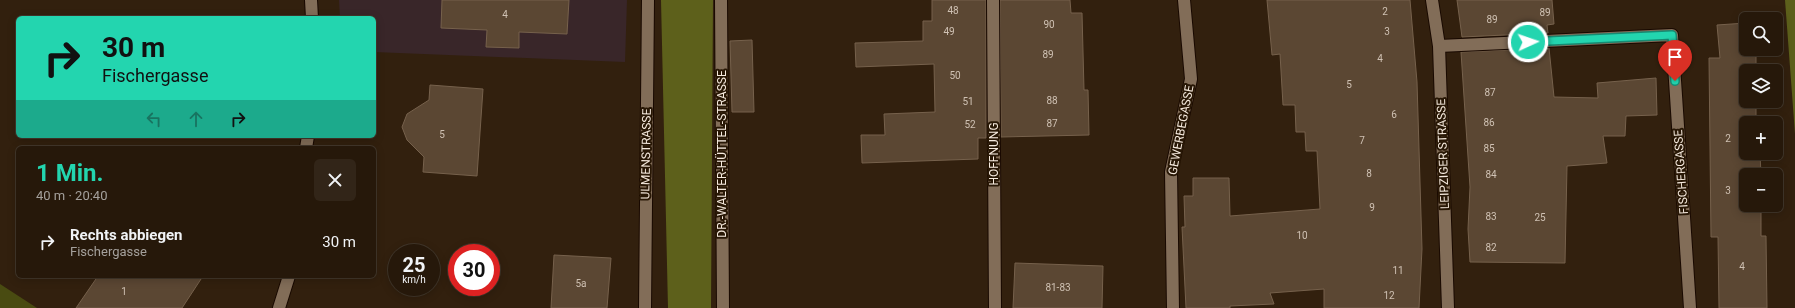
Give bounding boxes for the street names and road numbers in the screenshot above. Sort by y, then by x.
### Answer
street label: DR.-WALTER-HÜTTEL-STRASSE [714,70,729,238]
street label: GEWERBEGASSE [1165,84,1197,176]
street label: LEIPZIGER STRASSE [1434,98,1452,209]
street label: ULMENSTRASSE [638,108,654,199]
street label: HOFFNUNG [987,122,1001,186]
street label: FISCHERGASSE [1671,129,1691,215]

